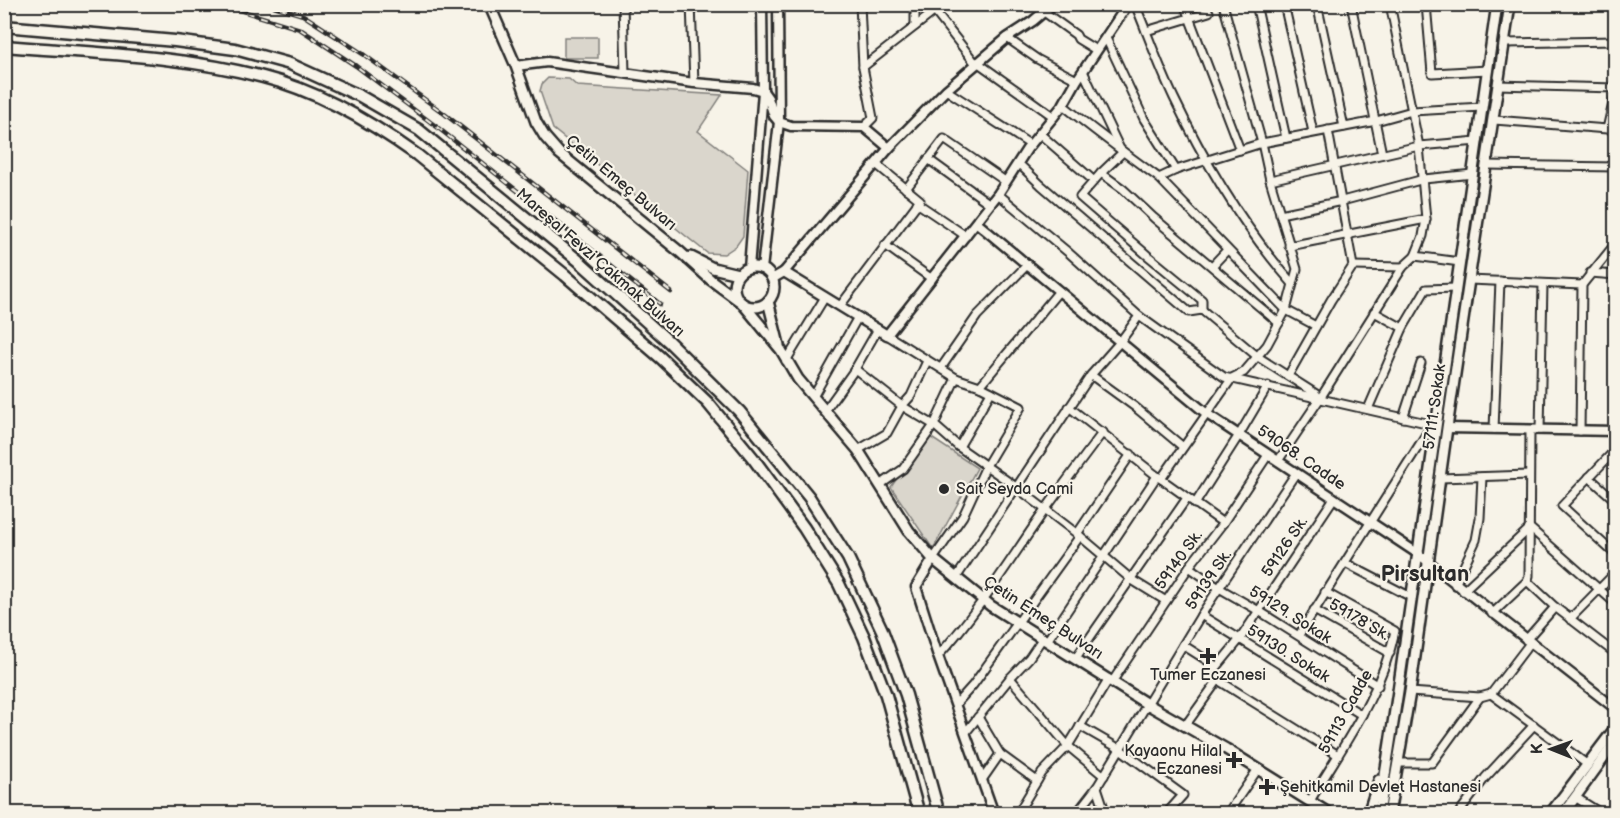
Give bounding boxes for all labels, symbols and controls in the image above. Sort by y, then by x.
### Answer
street label: Çetin Emeç Bulvarı [562,131,680,235]
street label: Mareşal Fevzi Çakmak Bulvarı [512,185,688,341]
street label: 57111. Sokak [1420,363,1450,451]
street label: 59068. Cadde [1253,421,1349,495]
place label: Sait Seyda Cami [956,480,1073,499]
marker: Sait Seyda Cami [937,482,951,496]
street label: 59126 Sk. [1258,513,1312,581]
street label: 59140 Sk. [1151,527,1207,593]
street label: 59139 Sk. [1182,546,1236,614]
district label: Pirsultan [1381,561,1469,588]
street label: Çetin Emeç Bulvarı [980,572,1106,664]
street label: 59129. Sokak [1245,582,1335,648]
street label: 59178 Sk. [1325,595,1393,645]
street label: 59130. Sokak [1243,621,1333,687]
marker: Tumer Eczanesi [1201,649,1215,663]
place label: Tumer Eczanesi [1150,666,1266,685]
street label: 59113 Cadde [1315,666,1377,757]
north arrow [1521,719,1581,779]
place label: Kayaonu Hilal Eczanesi [1124,742,1222,779]
text: K [1528,743,1547,754]
marker: Kayaonu Hilal Eczanesi [1227,753,1241,767]
marker: Şehitkamil Devlet Hastanesi [1258,778,1276,796]
place label: Şehitkamil Devlet Hastanesi [1280,778,1481,797]

